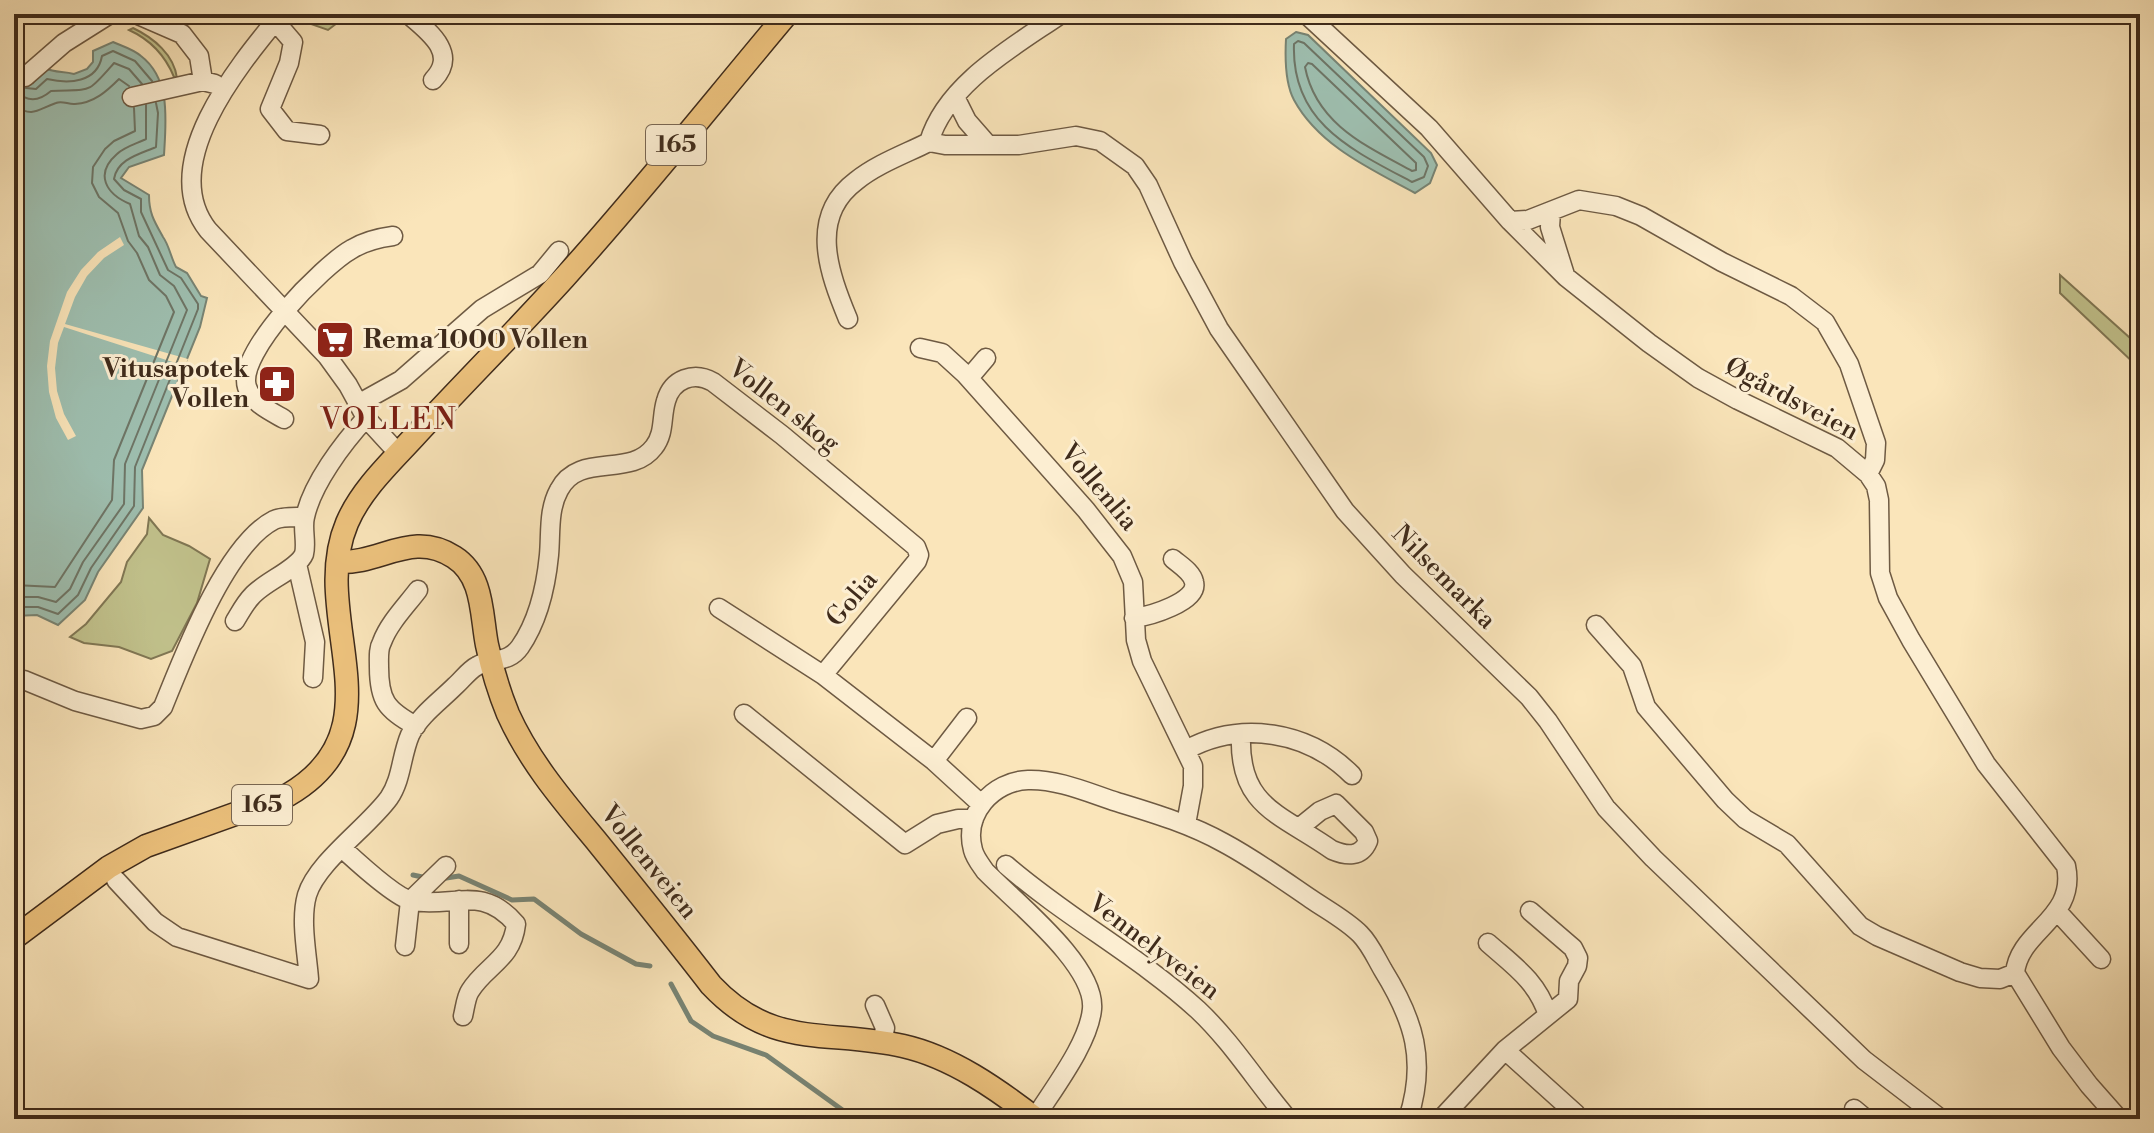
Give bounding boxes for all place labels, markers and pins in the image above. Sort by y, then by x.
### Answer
supermarket icon: Rema 1000 Vollen [314,319,356,361]
place label: Rema 1000 Vollen [363,324,588,356]
place label: Vitusapotek Vollen [102,353,250,415]
pharmacy icon: Vitusapotek Vollen [256,363,298,405]

